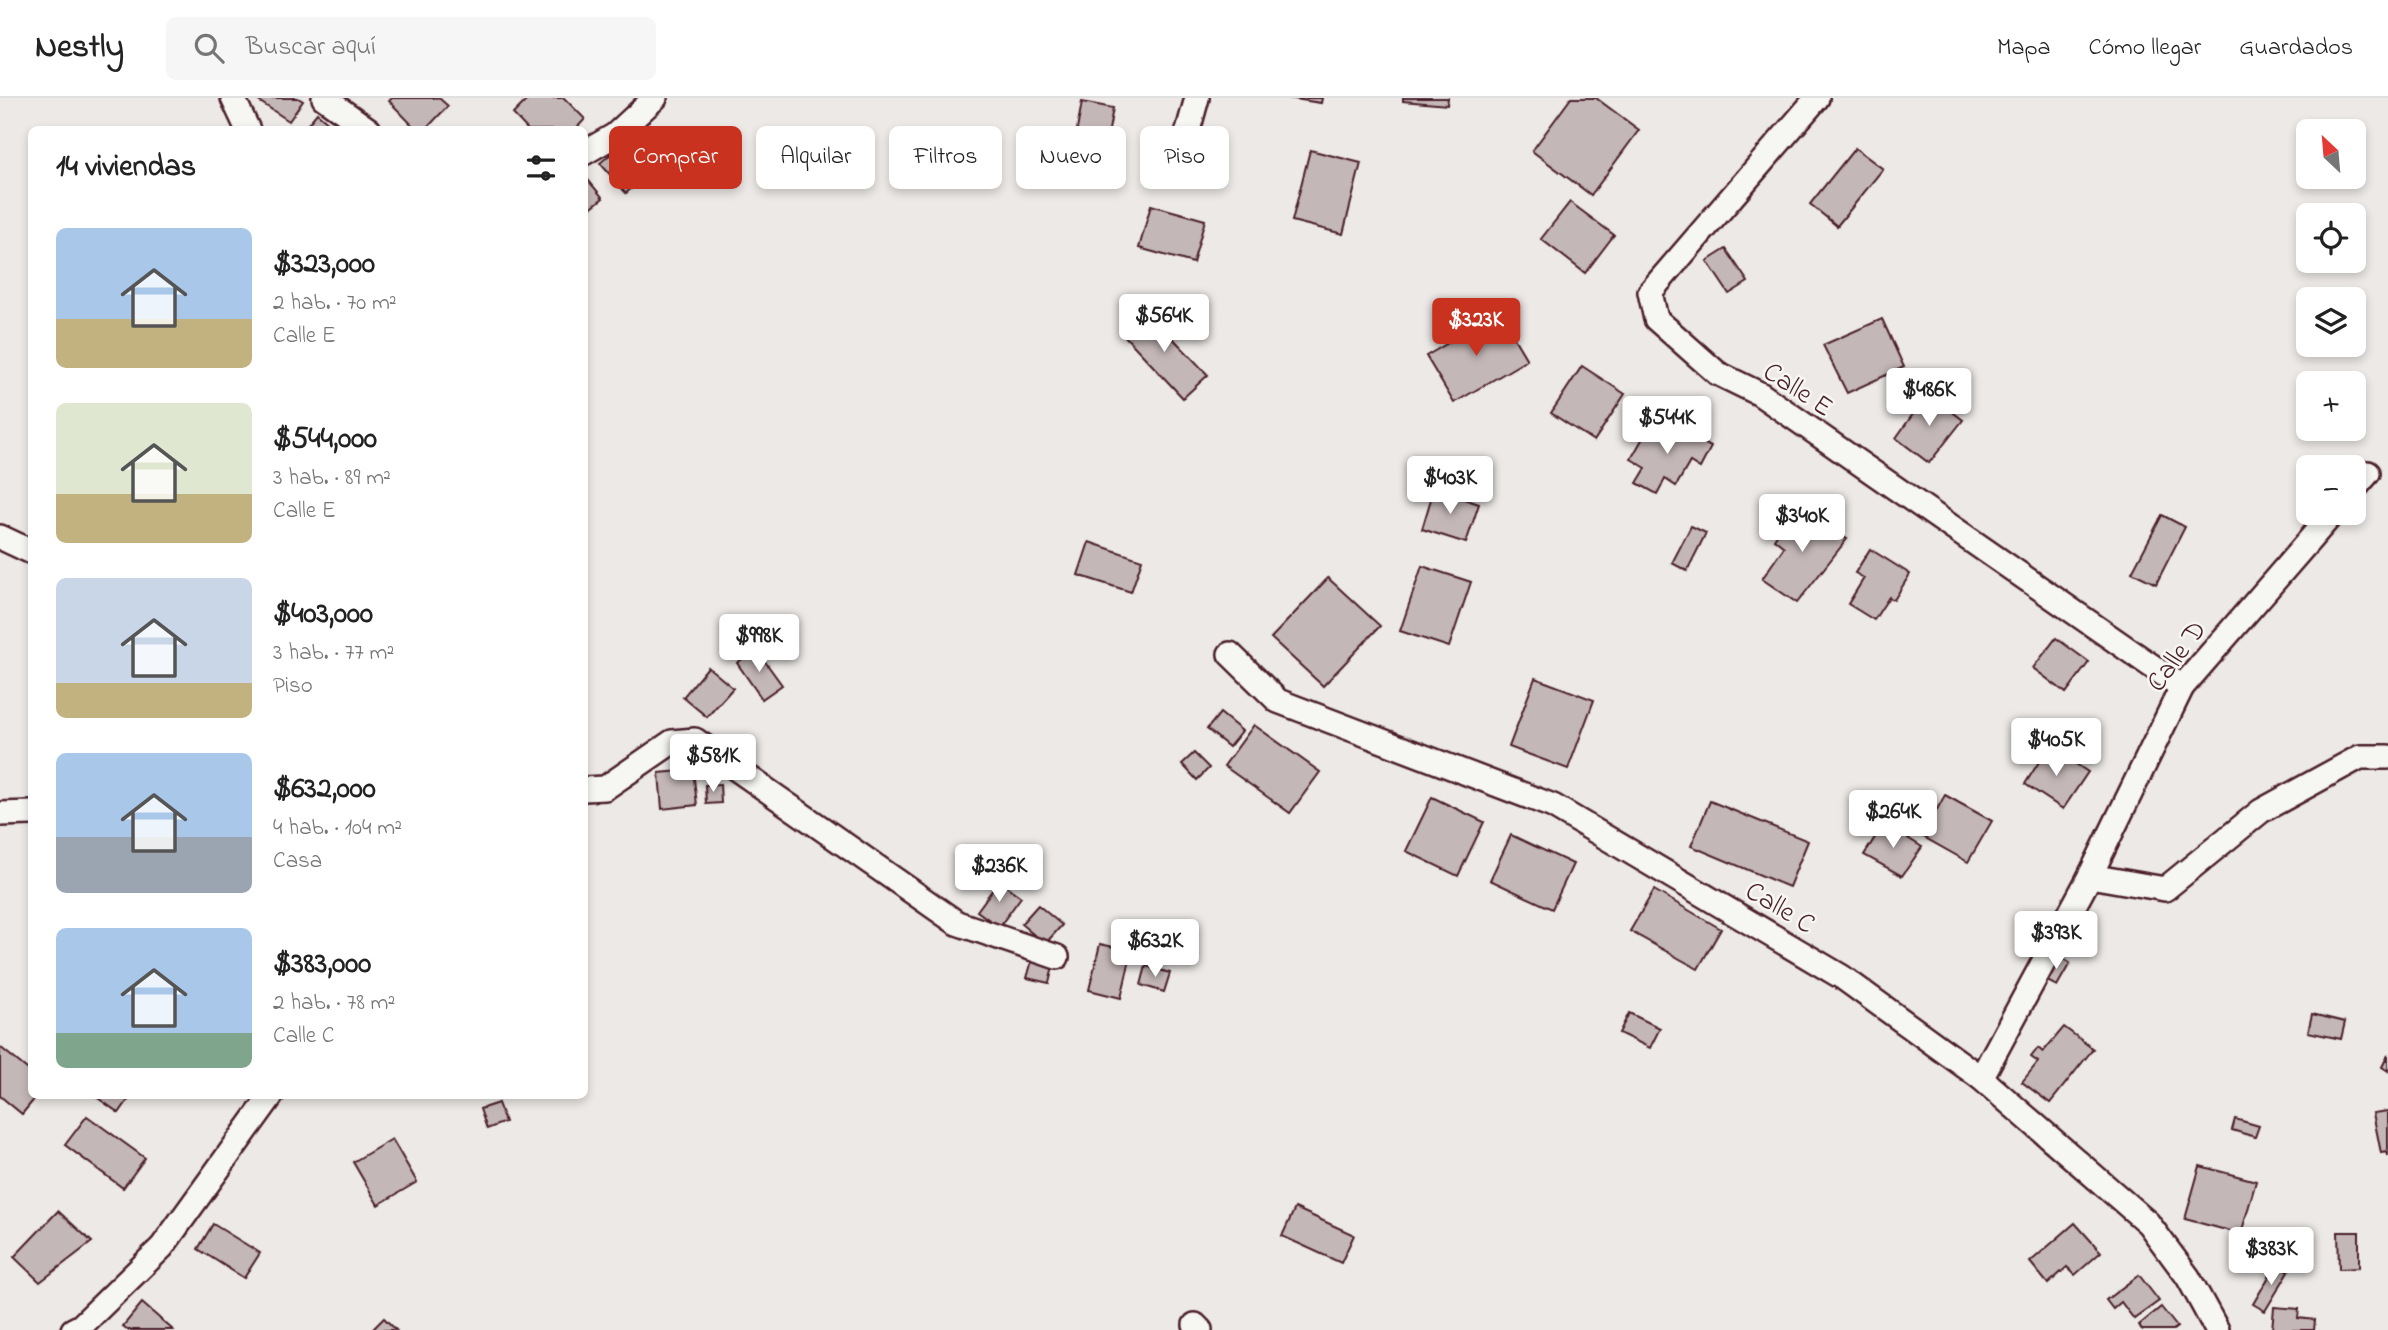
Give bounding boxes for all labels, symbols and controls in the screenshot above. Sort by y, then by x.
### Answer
search box [166,17,656,80]
text: Nestly [35,24,124,72]
icon: search [190,29,228,67]
text: Buscar aquí [246,29,376,67]
text: Mapa [1997,31,2050,66]
text: Cómo llegar [2088,31,2201,66]
text: Guardados [2239,31,2353,66]
north arrow [2296,119,2366,189]
map controls [2296,119,2366,525]
chip: Comprar [609,126,742,189]
chip: Alquilar [756,126,875,189]
chip: Filtros [889,126,1002,189]
chip: Nuevo [1016,126,1126,189]
chip: Piso [1140,126,1229,189]
text: 14 viviendas [56,146,196,190]
icon: filters [522,149,560,187]
button: locate [2296,203,2366,273]
text: $323,000 [273,243,375,287]
icon: home [112,256,196,340]
text: 2 hab. · 70 m² [273,287,397,320]
button: layers [2296,287,2366,357]
pin: $564K [1115,294,1213,354]
pin: $323K [1427,299,1525,358]
text: $564K [1135,300,1193,333]
text: $323K [1448,304,1504,337]
text: Calle E [273,320,336,353]
street label: Calle E [1754,353,1840,429]
pin: $486K [1880,368,1978,428]
button: + [2296,371,2366,441]
text: $486K [1902,374,1956,407]
pin: $544K [1618,396,1716,456]
text: $544K [1638,402,1696,435]
text: $544,000 [273,418,377,462]
icon: home [112,431,196,515]
button: − [2296,455,2366,525]
pin: $403K [1401,456,1499,516]
text: 3 hab. · 89 m² [273,462,391,495]
text: $403K [1423,462,1477,495]
pin: $340K [1753,494,1851,554]
text: Calle E [273,495,336,528]
text: $340K [1775,500,1829,533]
text: $403,000 [273,593,373,637]
icon: home [112,606,196,690]
street label: Calle D [2138,613,2218,701]
pin: $998K [710,614,808,674]
text: $998K [735,620,783,653]
text: 3 hab. · 77 m² [273,637,394,670]
text: Piso [273,670,313,703]
pin: $405K [2007,718,2105,778]
text: $405K [2027,724,2085,757]
pin: $581K [664,734,762,794]
text: $581K [686,740,740,773]
text: $632,000 [273,768,376,812]
icon: home [112,781,196,865]
pin: $264K [1844,790,1942,850]
text: $264K [1865,796,1921,829]
text: 4 hab. · 104 m² [273,812,402,845]
pin: $236K [950,844,1048,904]
text: Casa [273,845,322,878]
text: $236K [971,850,1027,883]
street label: Calle C [1737,872,1822,946]
pin: $393K [2007,912,2105,971]
text: $393K [2031,917,2082,950]
pin: $632K [1106,920,1204,979]
text: $632K [1127,925,1183,958]
text: $383,000 [273,943,371,987]
icon: home [112,956,196,1040]
text: 2 hab. · 78 m² [273,987,395,1020]
text: Calle C [273,1020,334,1053]
pin: $383K [2222,1228,2320,1287]
text: $383K [2245,1233,2297,1266]

